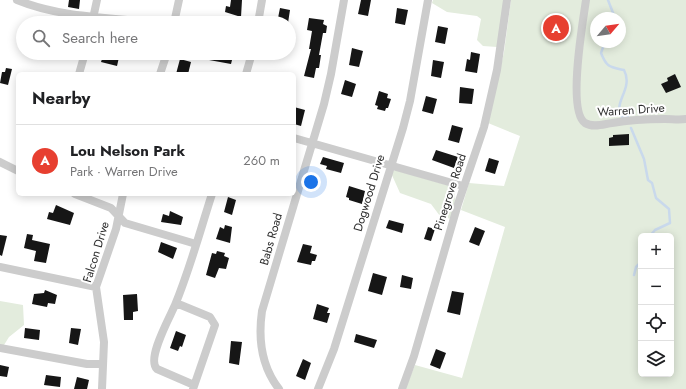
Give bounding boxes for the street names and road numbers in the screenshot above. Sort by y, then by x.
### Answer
street label: Warren Drive [597,99,665,121]
street label: Pinegrove Road [429,151,471,233]
street label: Dogwood Drive [349,152,389,234]
street label: Babs Road [255,211,287,267]
street label: Falcon Drive [78,219,114,285]

